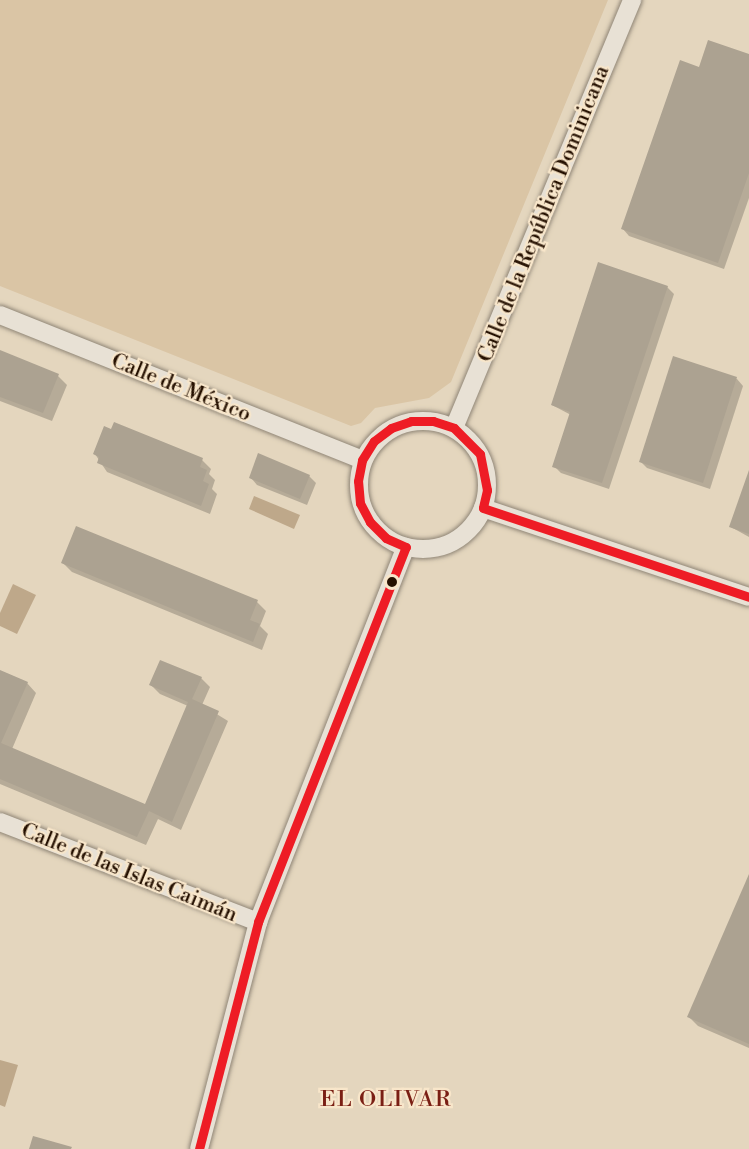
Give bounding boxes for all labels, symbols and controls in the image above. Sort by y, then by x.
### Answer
street label: Calle de la República Dominicana [473,62,615,366]
street label: Calle de México [108,349,254,427]
unlabelled marker [386,576,398,588]
street label: Calle de las Islas Caimán [17,818,241,928]
district label: EL OLIVAR [320,1087,452,1113]

